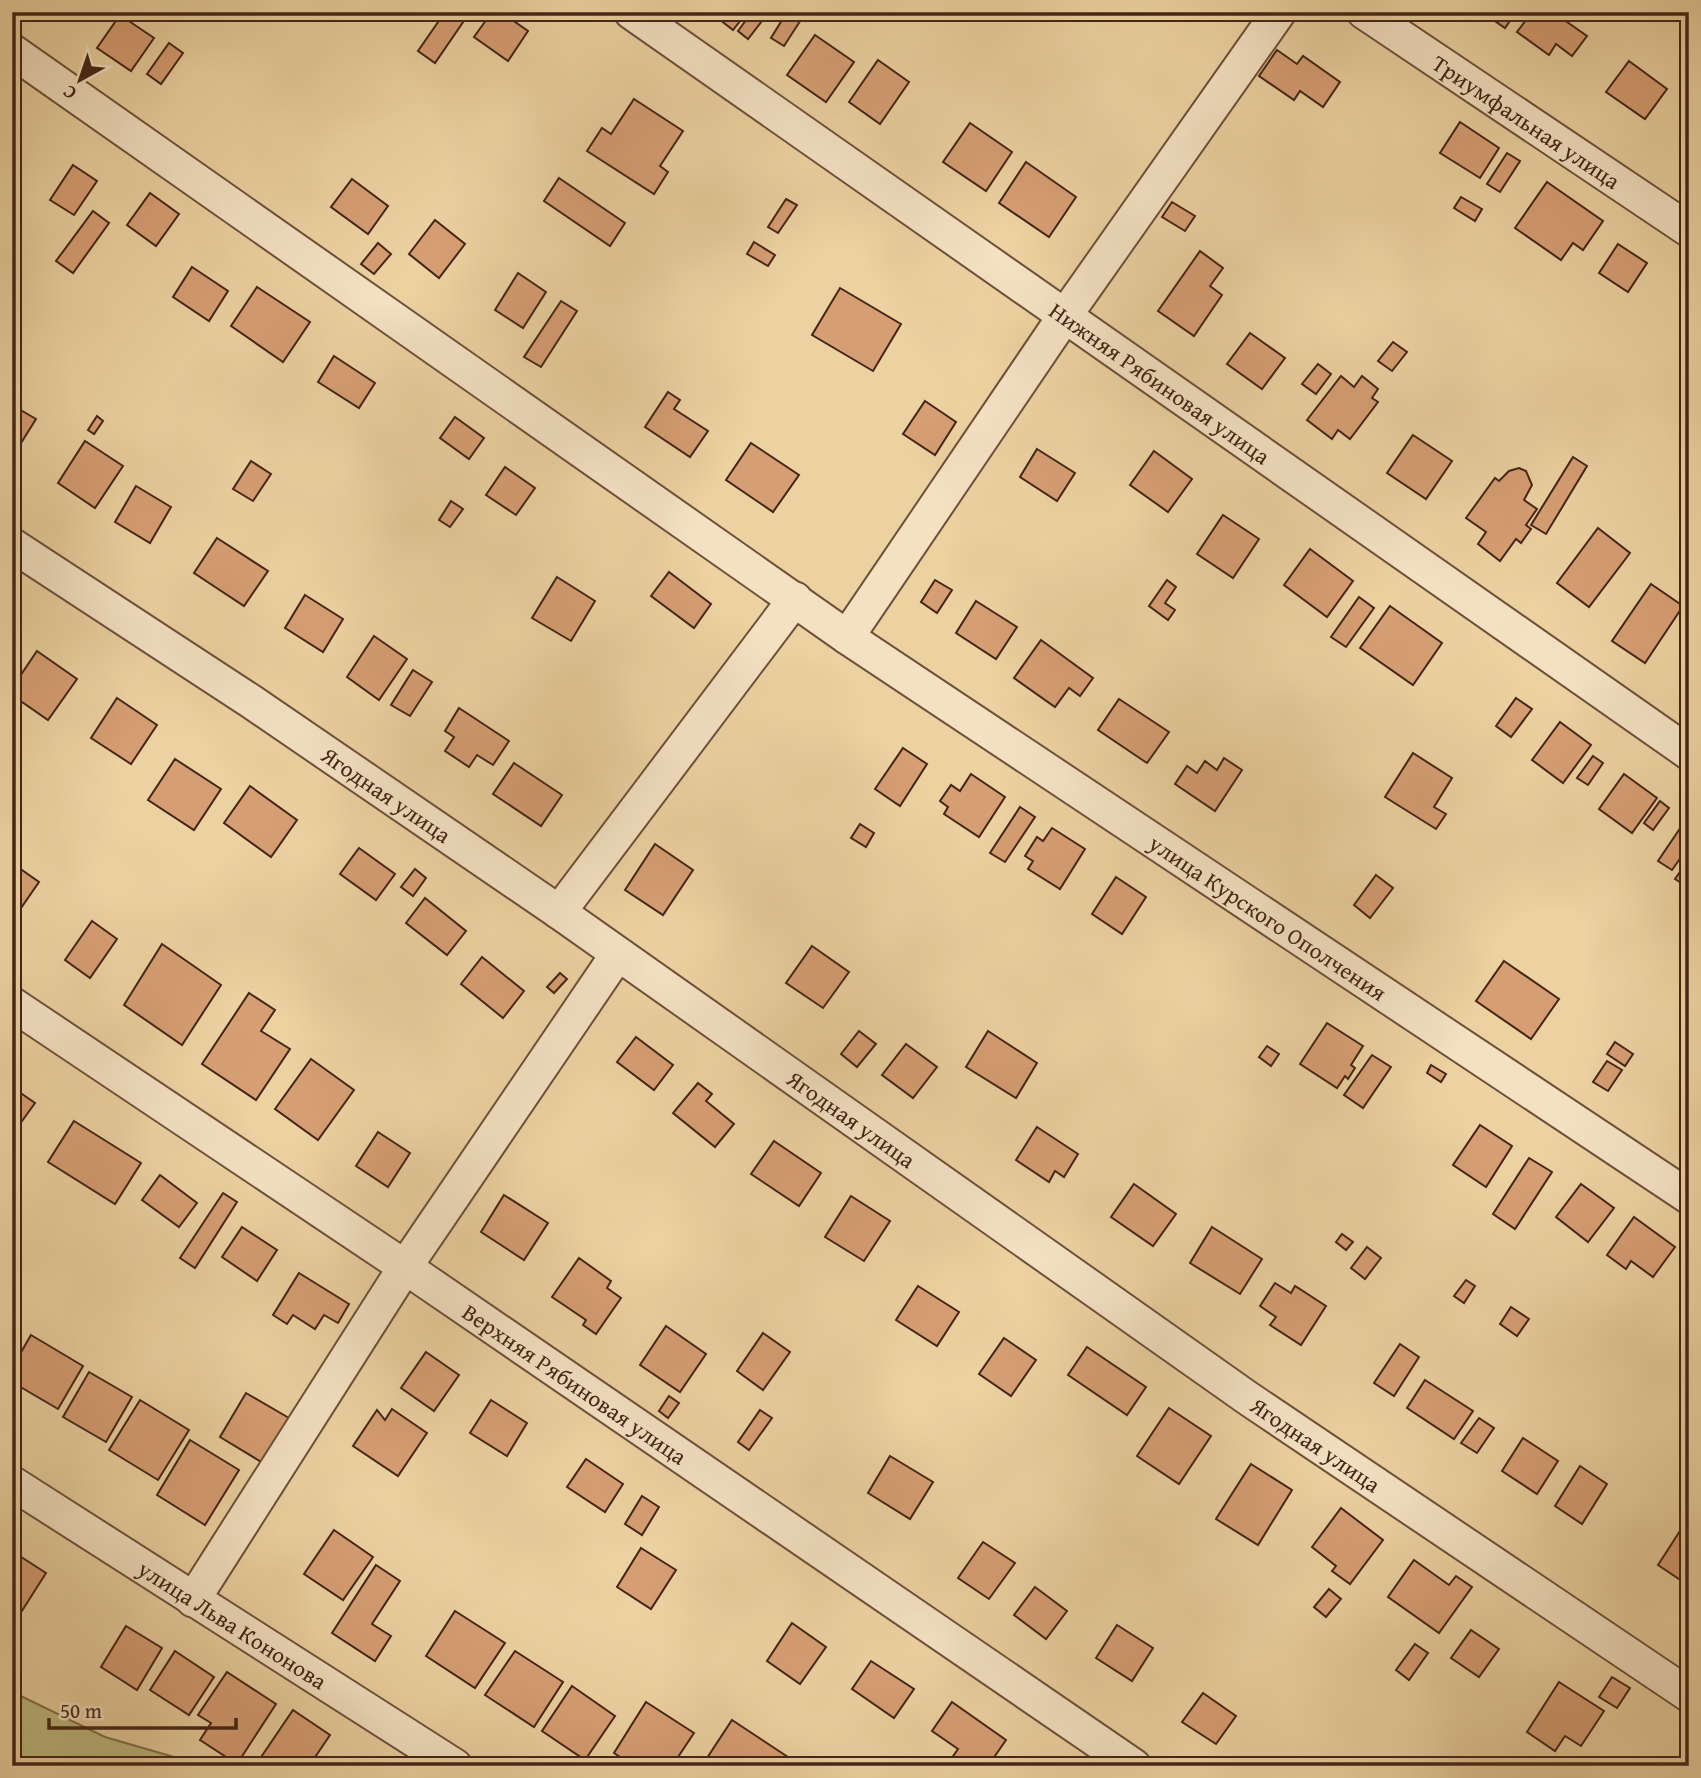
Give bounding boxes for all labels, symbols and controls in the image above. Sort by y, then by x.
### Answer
north arrow [46,46,116,116]
street label: Триумфальная улица [1426,46,1627,196]
text: С [56,79,82,107]
street label: Нижняя Рябиновая улица [1043,294,1277,472]
street label: Ягодная улица [314,737,458,850]
street label: улица Курского Ополчения [1142,826,1394,1008]
street label: Ягодная улица [780,1061,923,1176]
street label: Верхняя Рябиновая улица [456,1295,694,1472]
street label: Ягодная улица [1243,1388,1388,1500]
street label: улица Льва Кононова [131,1551,334,1697]
scale bar [49,1687,236,1731]
text: 50 m [60,1695,102,1726]

